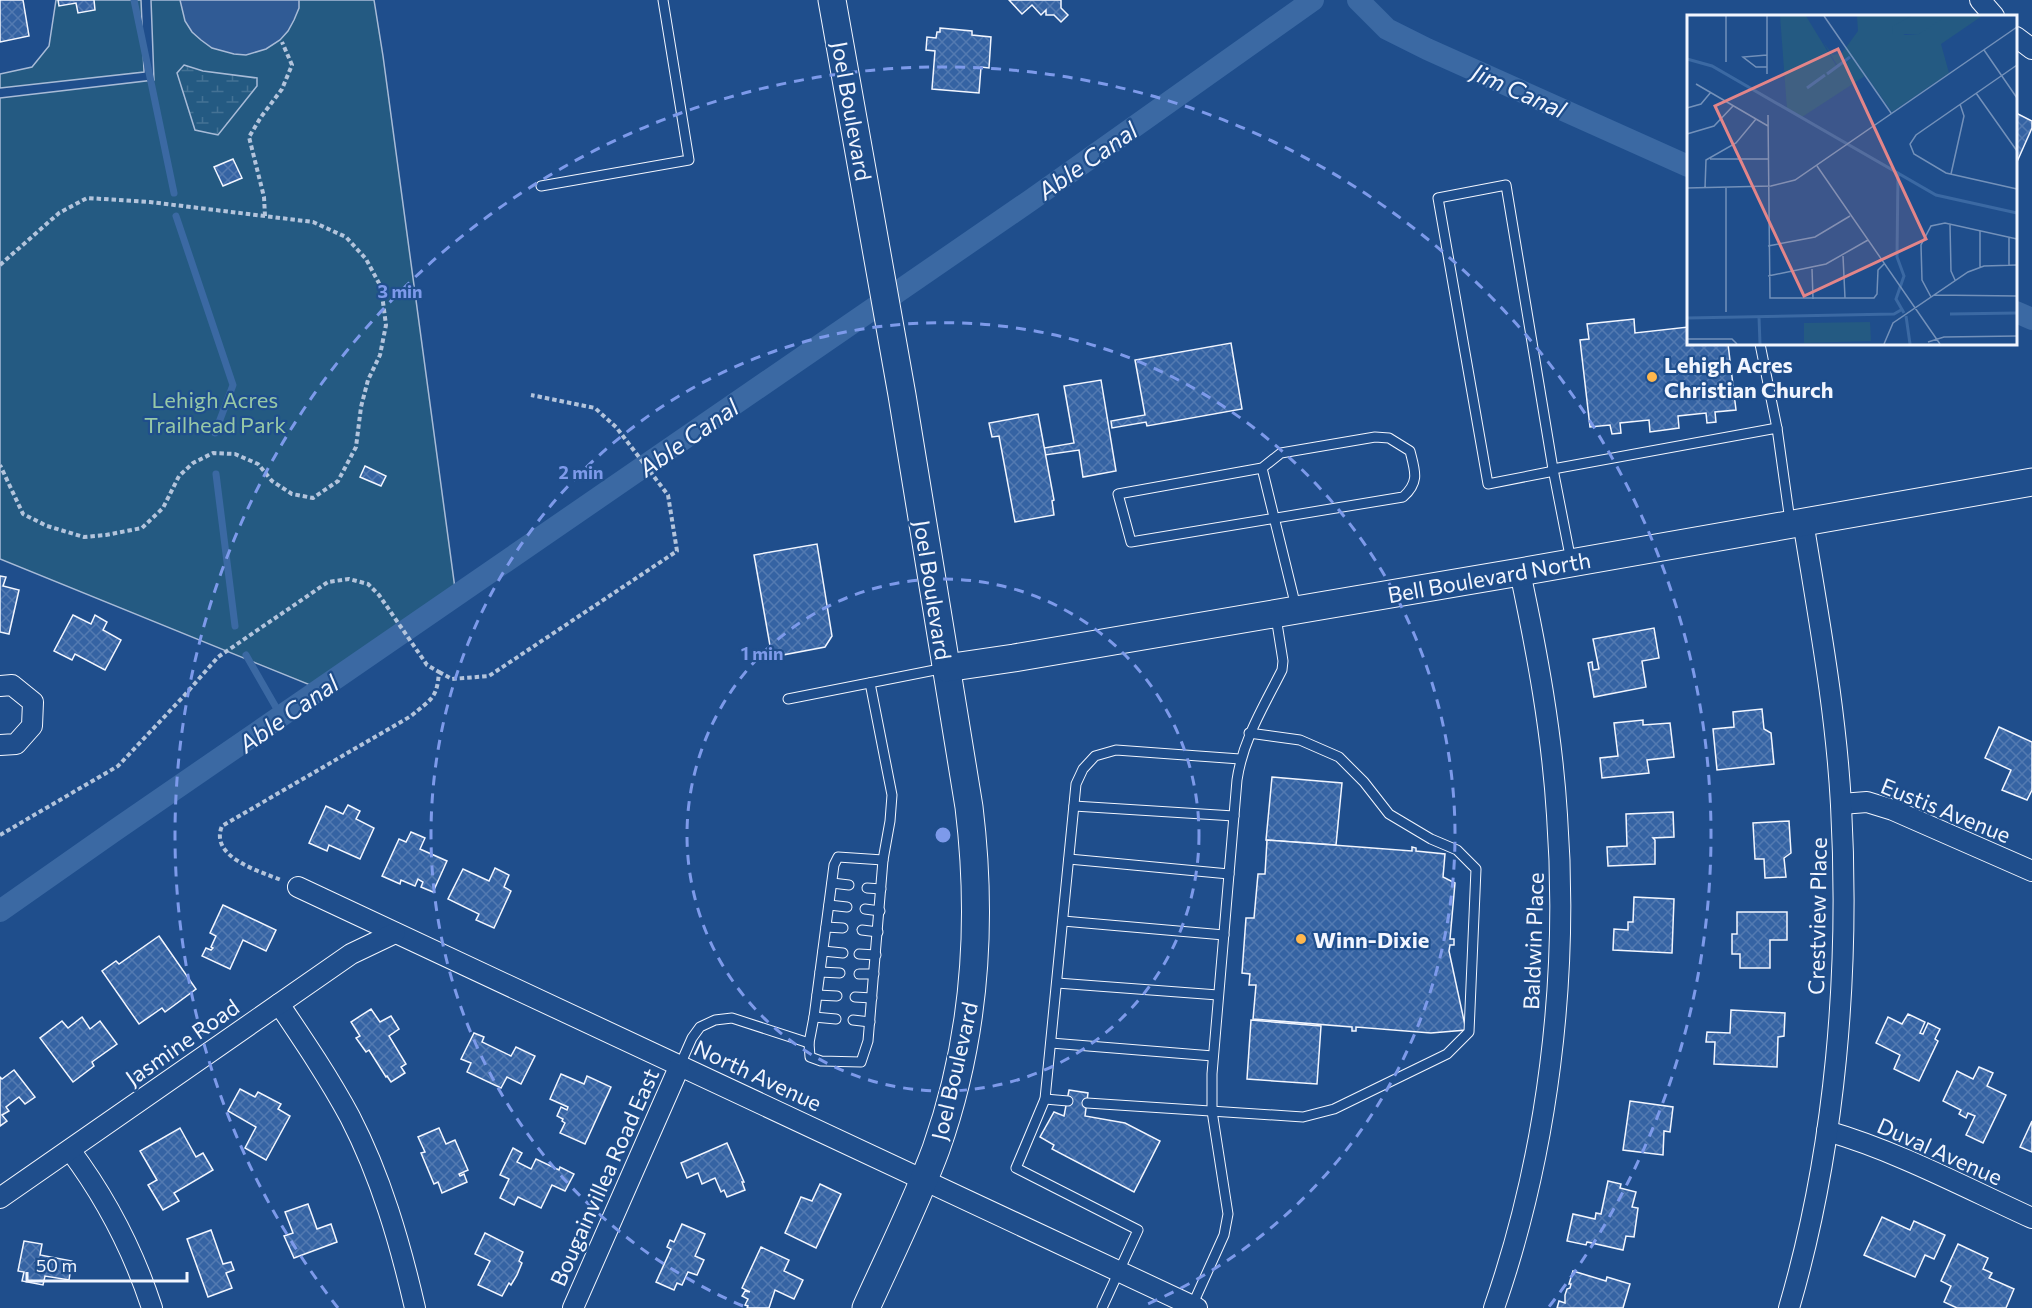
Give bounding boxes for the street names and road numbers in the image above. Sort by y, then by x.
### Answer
street label: Joel Boulevard [826,39,878,183]
street label: Joel Boulevard [909,518,957,662]
street label: Bell Boulevard North [1385,546,1593,608]
street label: Eustis Avenue [1877,772,2015,848]
street label: Crestview Place [1802,837,1832,995]
street label: Baldwin Place [1517,872,1549,1010]
street label: Jasmine Road [120,993,244,1091]
street label: Joel Boulevard [925,999,983,1143]
street label: North Avenue [690,1034,826,1116]
street label: Bougainvillea Road East [544,1064,664,1290]
street label: Duval Avenue [1873,1111,2007,1191]

